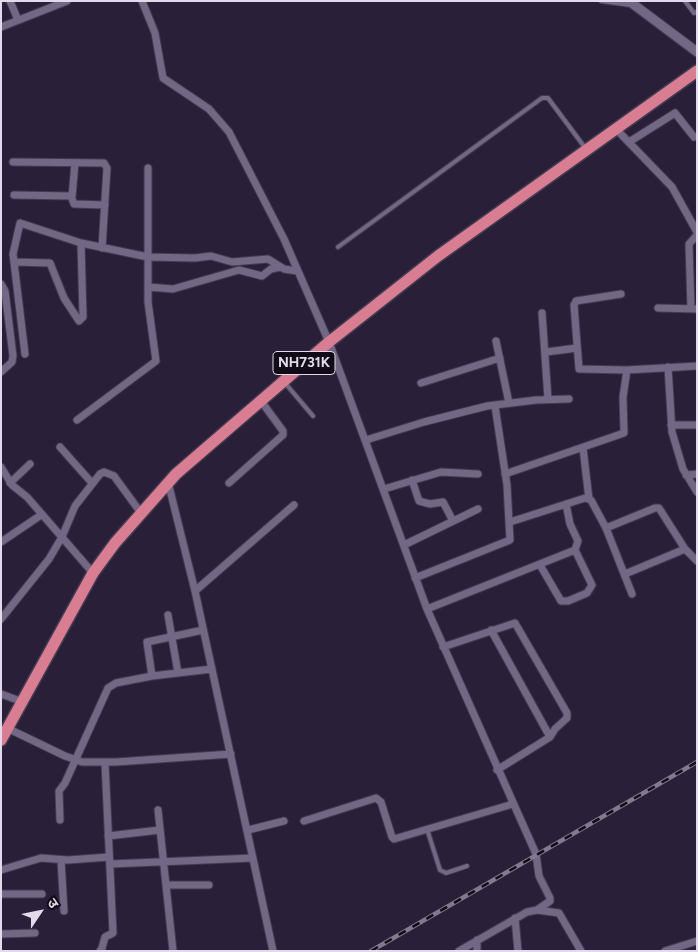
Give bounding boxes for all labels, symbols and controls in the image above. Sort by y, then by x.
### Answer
road number: NH731K [273,352,335,374]
north arrow [15,887,65,937]
text: उ [44,895,62,911]

